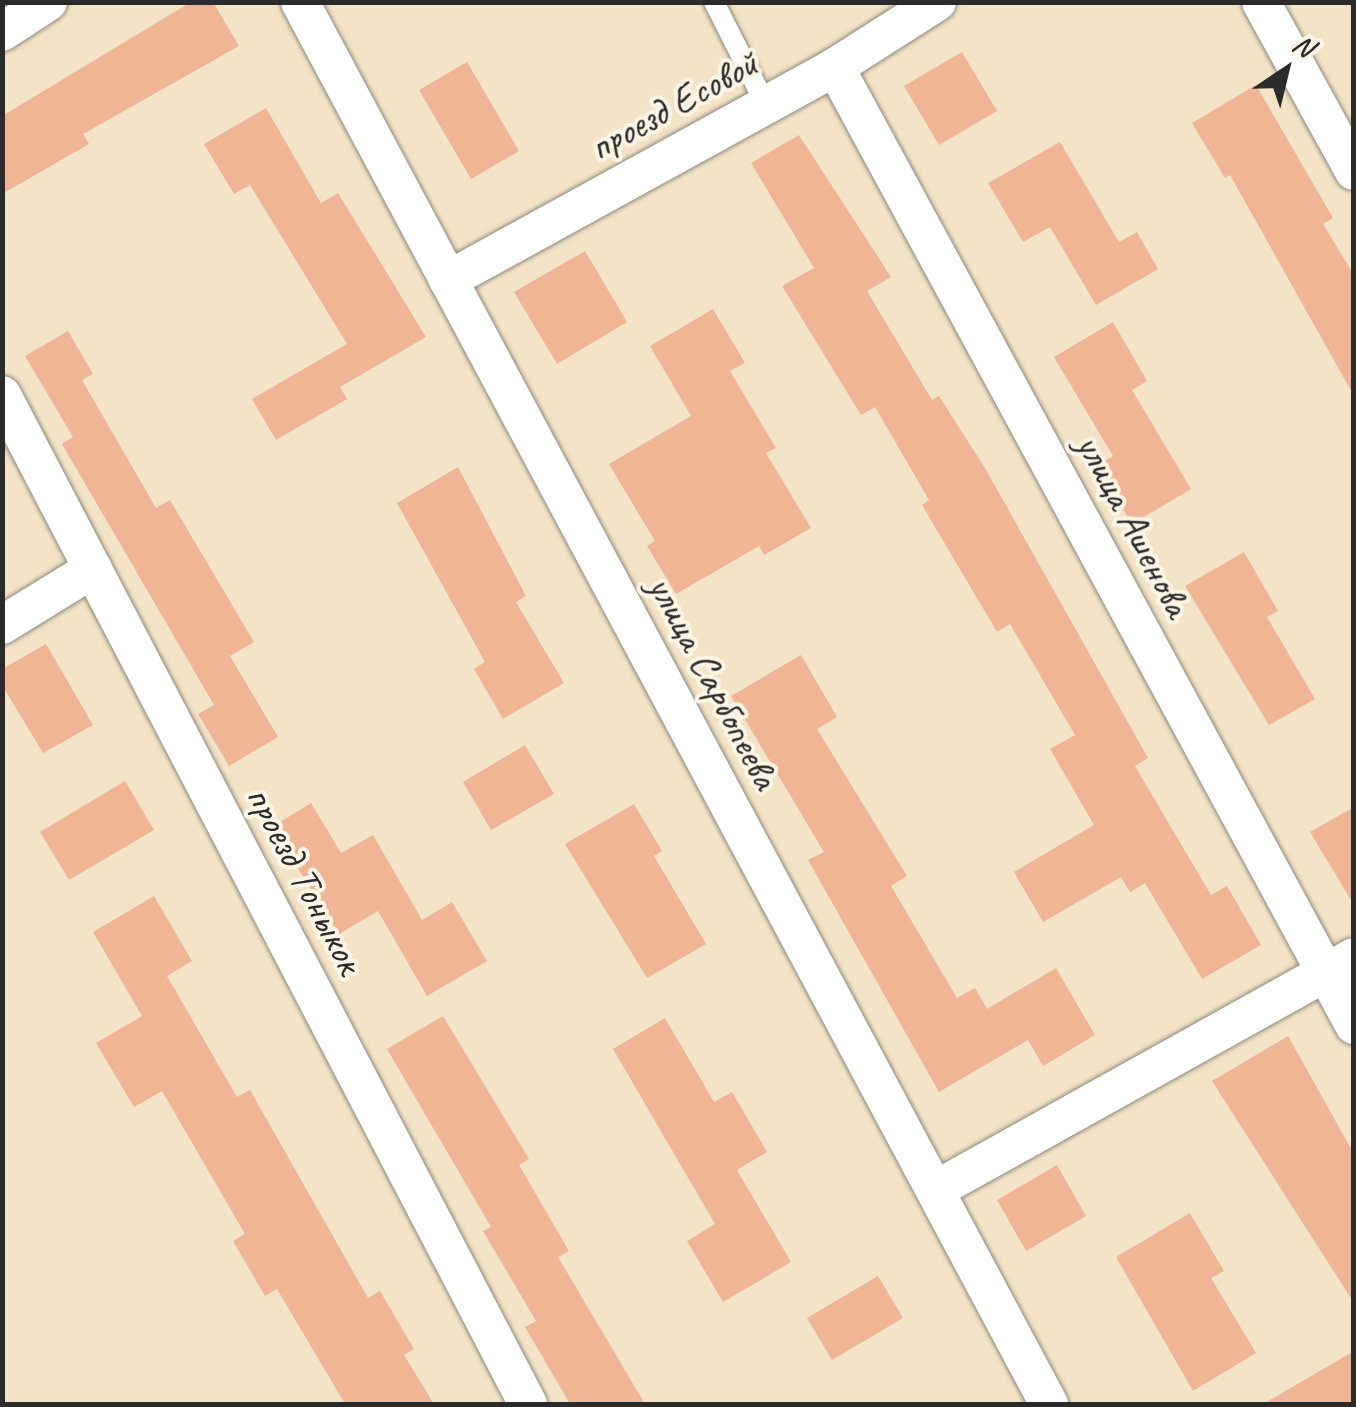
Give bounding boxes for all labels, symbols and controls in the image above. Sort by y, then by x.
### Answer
north arrow [1236,20,1336,120]
text: N [1286,26,1321,64]
street label: проезд Есовой [580,39,766,171]
street label: улица Ашенова [1065,425,1203,625]
street label: улица Сарбопеева [639,569,789,795]
street label: проезд Тоныкок [236,779,374,979]

